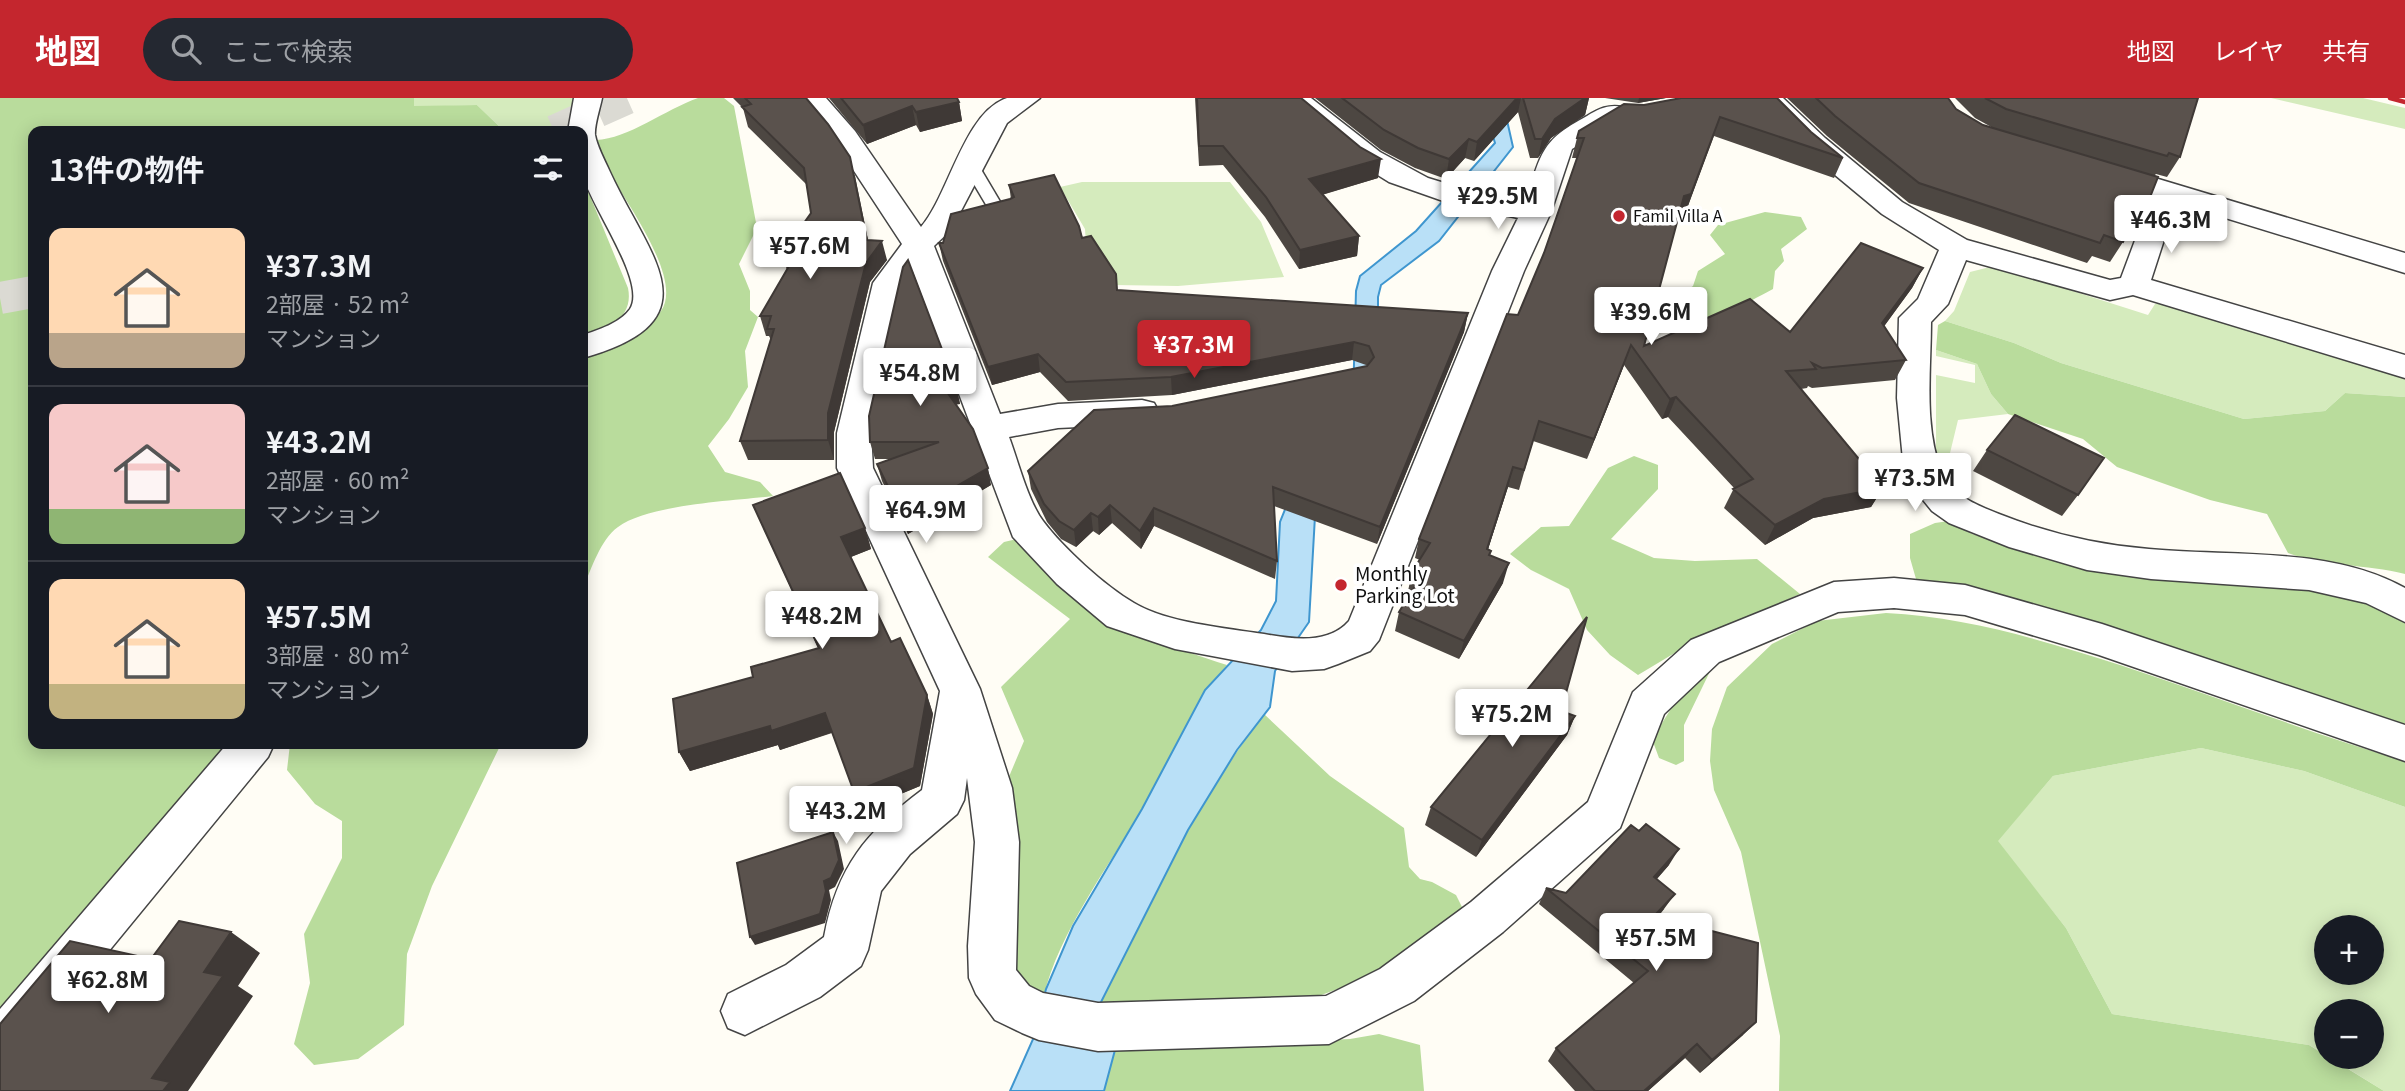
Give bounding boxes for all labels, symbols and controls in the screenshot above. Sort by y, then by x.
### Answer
search box [143,18,633,81]
text: 地図 [35,25,101,73]
icon: search [167,30,205,68]
text: ここで検索 [223,31,353,68]
text: 地図 [2127,32,2175,67]
text: レイヤ [2213,32,2284,67]
text: 共有 [2322,32,2370,67]
text: 13件の物件 [49,146,204,190]
icon: filters [529,149,567,187]
pin: ¥29.5M [1441,172,1555,231]
text: ¥29.5M [1457,177,1539,211]
pin: ¥46.3M [2114,195,2228,255]
text: ¥46.3M [2130,201,2212,235]
place label: Famil Villa A [1633,203,1723,227]
marker: Famil Villa A [1611,208,1627,224]
pin: ¥57.6M [753,222,867,281]
text: ¥57.6M [769,227,851,261]
text: ¥37.3M [266,242,372,286]
icon: home [105,256,189,340]
text: 2部屋 · 52 m² [266,286,409,320]
pin: ¥39.6M [1594,288,1708,347]
text: ¥39.6M [1610,293,1692,327]
text: マンション [266,320,381,354]
pin: ¥37.3M [1137,320,1251,380]
text: ¥37.3M [1153,326,1235,360]
pin: ¥54.8M [863,348,977,408]
text: ¥54.8M [879,354,961,388]
text: ¥43.2M [266,418,372,462]
icon: home [105,432,189,516]
pin: ¥73.5M [1858,454,1972,513]
text: ¥73.5M [1874,459,1956,493]
text: 2部屋 · 60 m² [266,462,409,496]
pin: ¥64.9M [869,486,983,545]
text: ¥64.9M [885,491,967,525]
text: マンション [266,496,381,530]
place label: Monthly Parking Lot [1355,559,1455,608]
marker: Monthly Parking Lot [1333,577,1349,593]
pin: ¥48.2M [765,592,879,651]
text: ¥57.5M [266,593,372,637]
text: ¥48.2M [781,597,863,631]
icon: home [105,607,189,691]
text: 3部屋 · 80 m² [266,637,409,671]
text: マンション [266,671,381,705]
pin: ¥75.2M [1455,690,1569,749]
text: ¥75.2M [1471,695,1553,729]
pin: ¥43.2M [789,786,903,846]
text: ¥43.2M [805,792,887,826]
pin: ¥57.5M [1599,914,1713,973]
map controls [2314,915,2384,1069]
button: + [2314,915,2384,985]
text: ¥57.5M [1615,919,1697,953]
pin: ¥62.8M [51,956,165,1015]
text: ¥62.8M [67,961,149,995]
button: − [2314,999,2384,1069]

